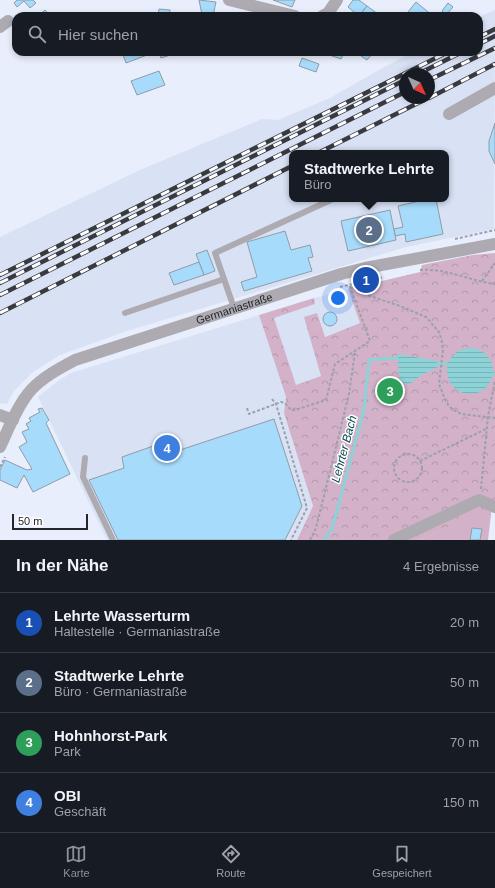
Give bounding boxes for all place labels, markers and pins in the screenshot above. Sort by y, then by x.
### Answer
pin: 2 [356,215,382,245]
pin: 1 [353,265,379,295]
pin: 3 [377,376,403,406]
pin: 4 [154,433,180,463]

